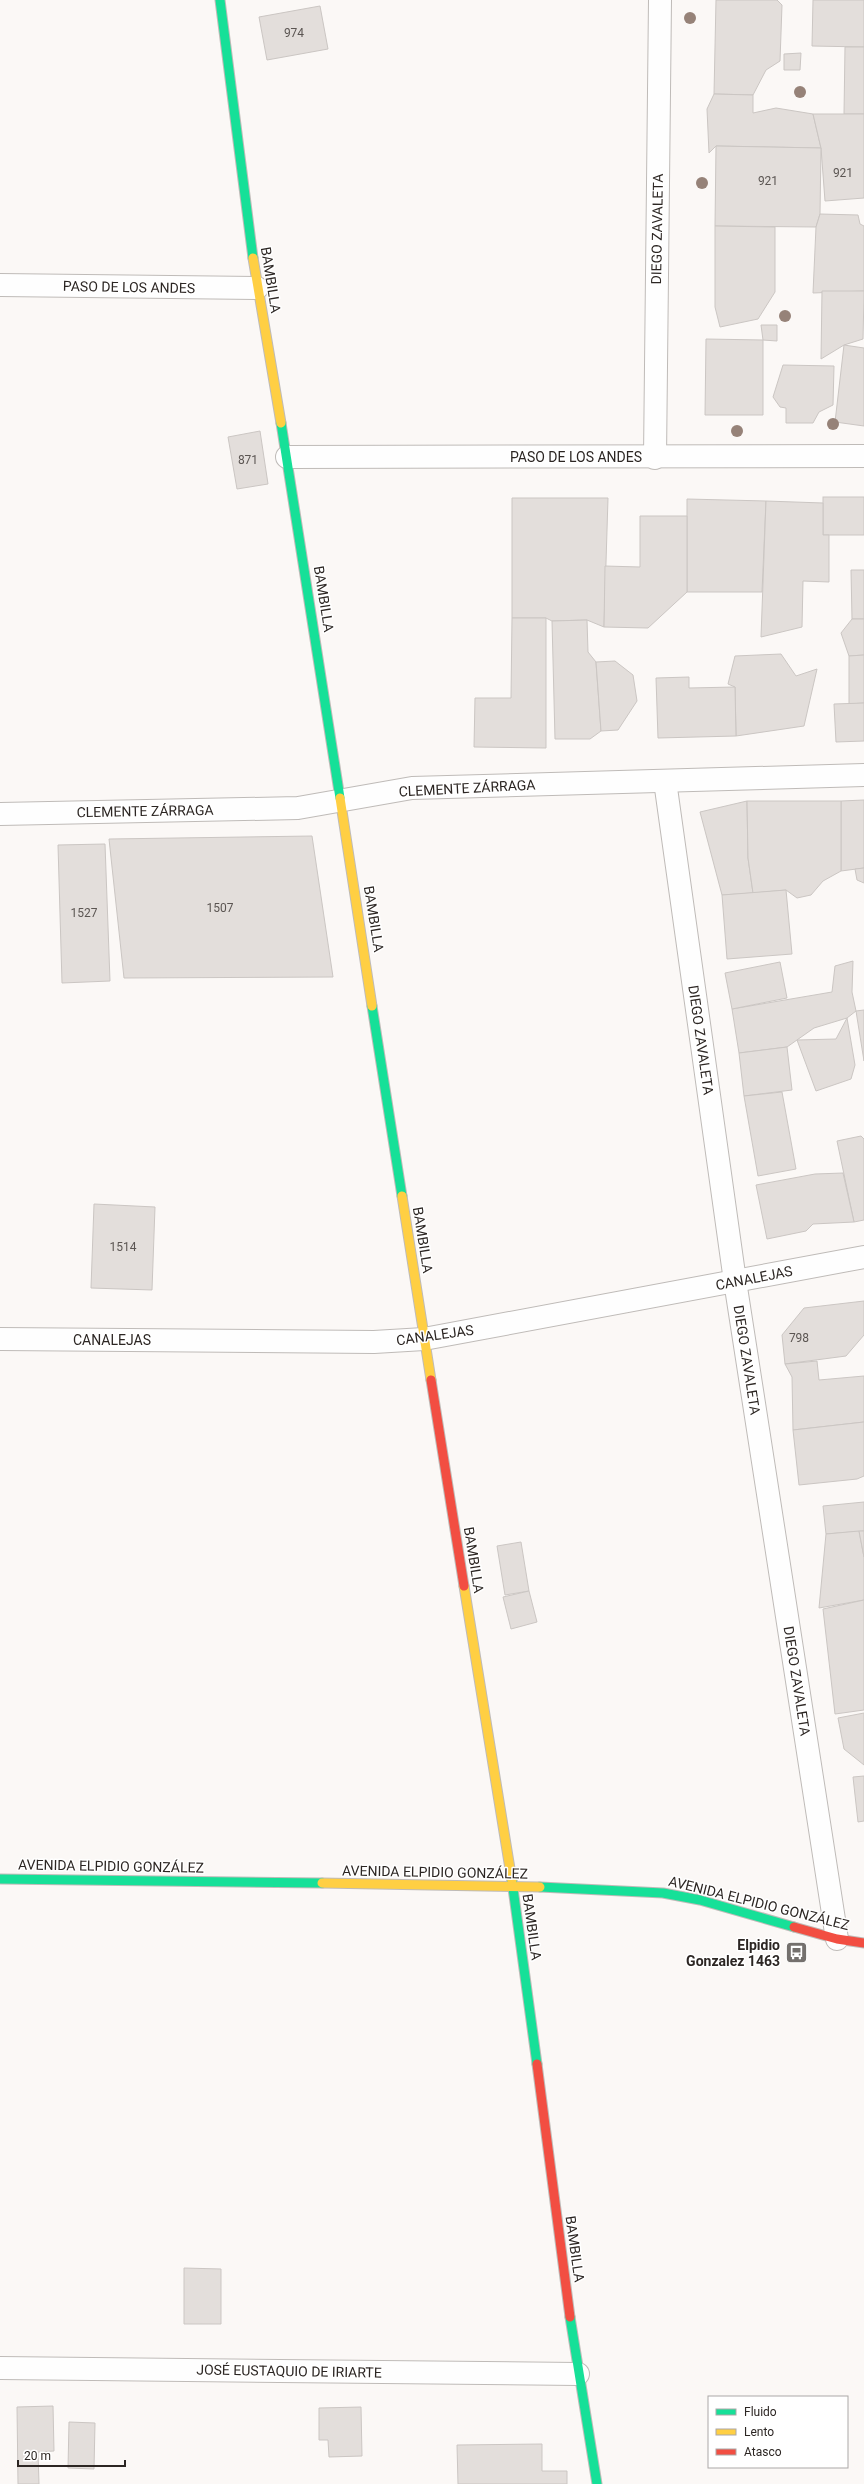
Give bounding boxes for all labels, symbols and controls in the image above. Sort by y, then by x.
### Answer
house number: 974 [284,26,304,40]
house number: 921 [833,166,853,180]
street label: DIEGO ZAVALETA [648,174,666,284]
house number: 921 [758,174,778,188]
street label: BAMBILLA [258,246,284,314]
street label: PASO DE LOS ANDES [63,278,195,296]
street label: PASO DE LOS ANDES [510,449,642,465]
house number: 871 [238,453,258,467]
street label: BAMBILLA [311,565,337,633]
street label: CLEMENTE ZÁRRAGA [398,775,536,800]
street label: CLEMENTE ZÁRRAGA [76,801,214,820]
street label: BAMBILLA [361,885,387,953]
house number: 1507 [207,901,234,915]
house number: 1527 [71,906,98,920]
street label: DIEGO ZAVALETA [685,984,717,1096]
street label: BAMBILLA [410,1206,436,1274]
house number: 1514 [110,1240,137,1254]
street label: CANALEJAS [714,1263,794,1293]
street label: DIEGO ZAVALETA [730,1304,764,1416]
street label: CANALEJAS [395,1322,475,1348]
house number: 798 [789,1331,809,1345]
street label: CANALEJAS [73,1332,151,1348]
street label: BAMBILLA [461,1526,487,1594]
street label: DIEGO ZAVALETA [780,1625,814,1737]
street label: AVENIDA ELPIDIO GONZÁLEZ [18,1855,204,1876]
street label: AVENIDA ELPIDIO GONZÁLEZ [342,1861,528,1882]
street label: AVENIDA ELPIDIO GONZÁLEZ [667,1872,851,1933]
street label: BAMBILLA [519,1893,545,1961]
place label: Elpidio Gonzalez 1463 [686,1937,780,1969]
bus stop icon: Elpidio Gonzalez 1463 [783,1940,809,1966]
street label: BAMBILLA [562,2215,588,2283]
street label: JOSÉ EUSTAQUIO DE IRIARTE [196,2360,382,2381]
legend [708,2396,848,2468]
text: Fluido [744,2405,777,2419]
text: Lento [744,2425,774,2439]
scale bar [18,2442,125,2468]
text: Atasco [744,2445,782,2459]
text: 20 m [24,2449,51,2463]

